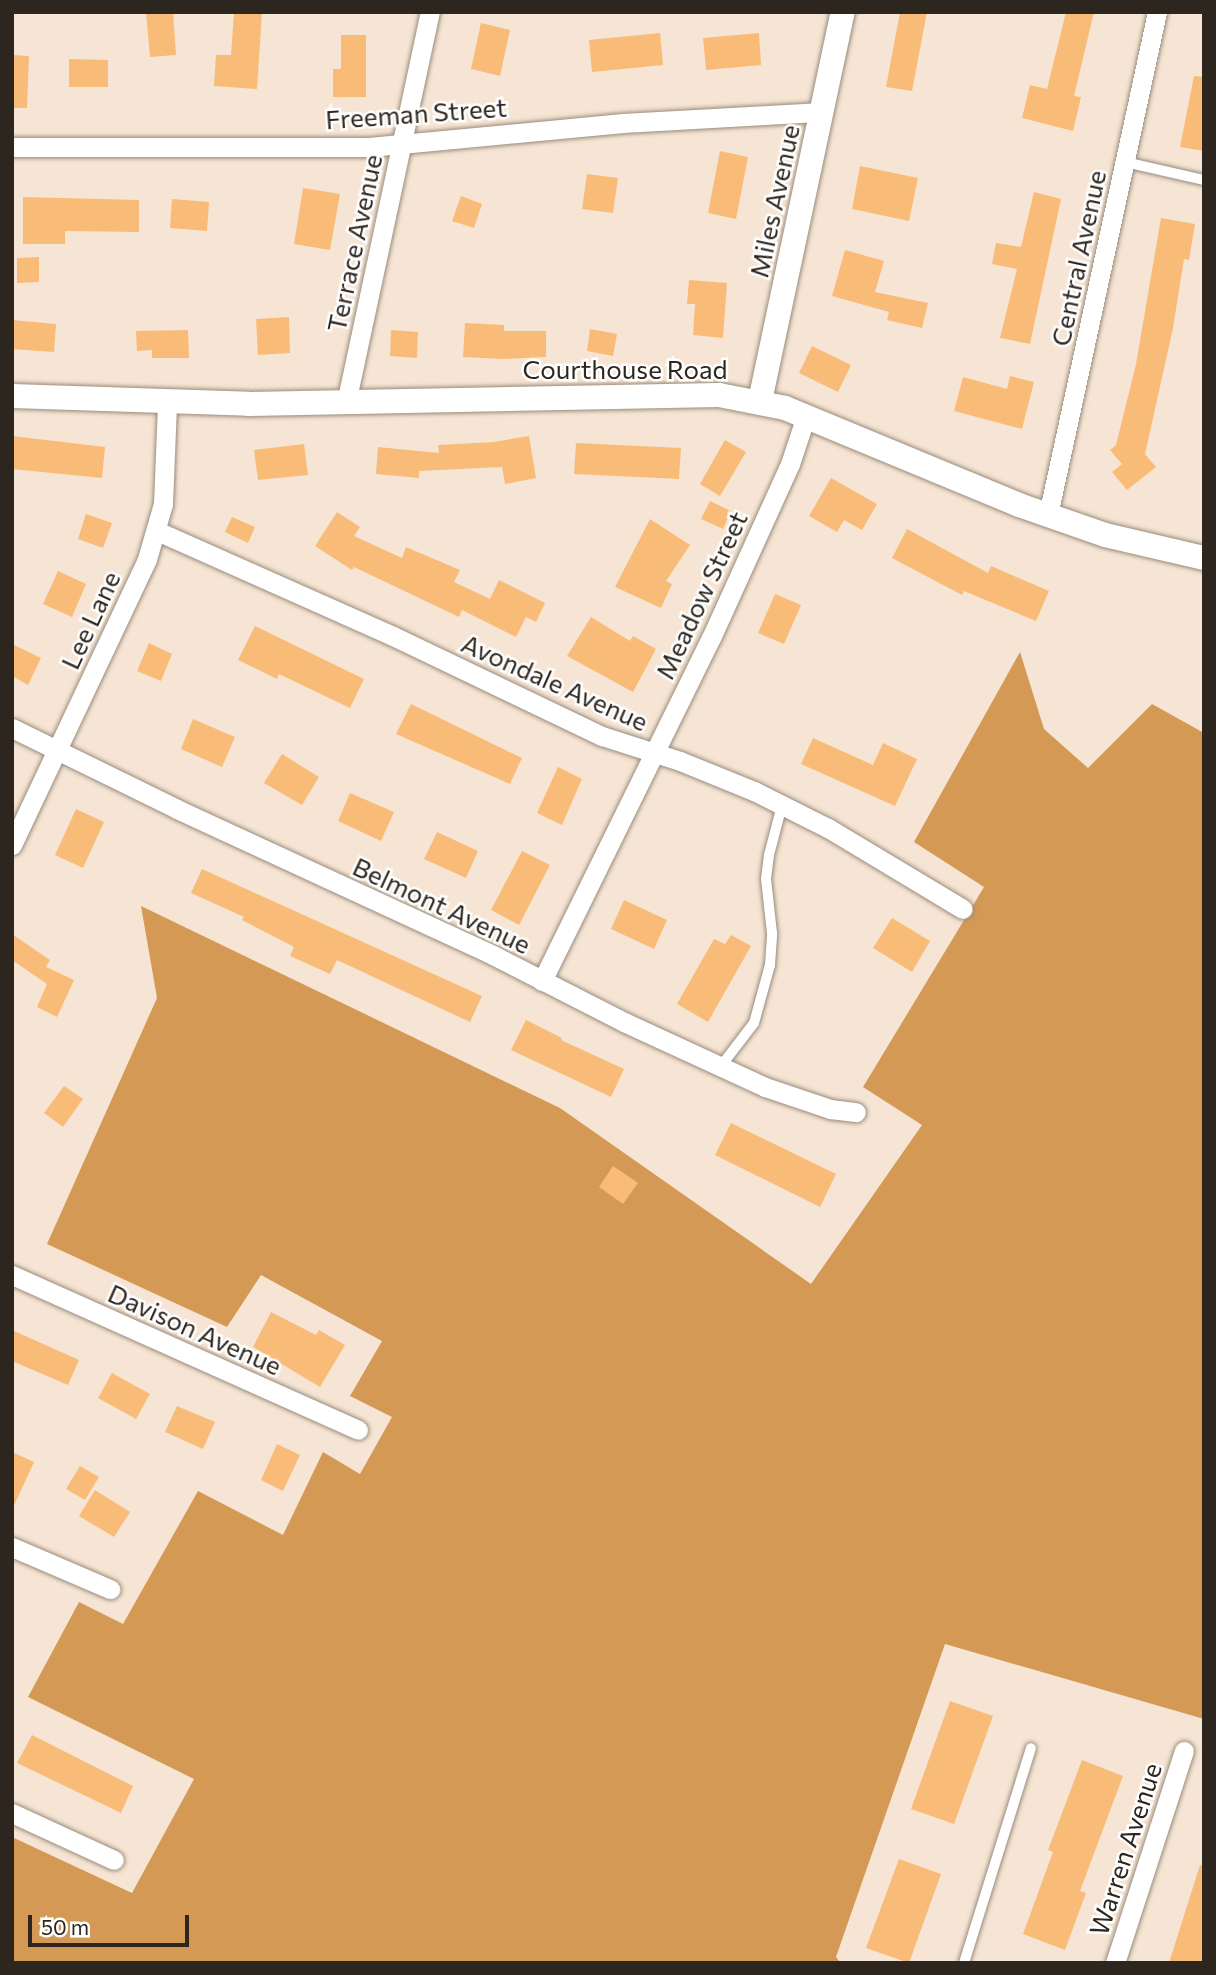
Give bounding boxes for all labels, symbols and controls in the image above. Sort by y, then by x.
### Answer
street label: Freeman Street [324,91,508,135]
street label: Miles Avenue [743,122,805,280]
street label: Terrace Avenue [320,151,388,335]
street label: Central Avenue [1044,167,1112,349]
street label: Courthouse Road [522,353,728,385]
street label: Meadow Street [649,506,753,684]
street label: Lee Lane [54,566,126,674]
street label: Avondale Avenue [457,627,653,737]
street label: Belmont Avenue [348,850,536,960]
street label: Davison Avenue [104,1277,286,1381]
street label: Warren Avenue [1082,1759,1168,1939]
scale bar [32,1902,192,1946]
text: 50 m [41,1914,89,1939]

